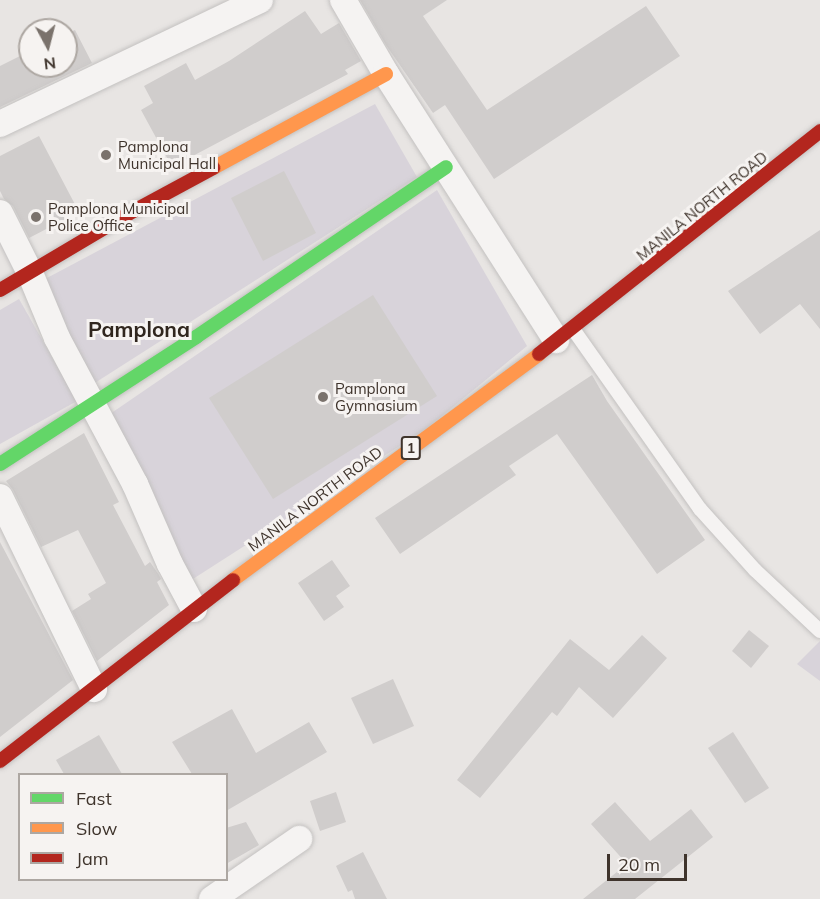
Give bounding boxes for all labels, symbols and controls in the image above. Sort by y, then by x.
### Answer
north arrow [18,18,78,78]
text: N [43,53,57,75]
place label: Pamplona Municipal Hall [118,137,216,172]
marker: Pamplona Municipal Hall [99,148,113,162]
street label: MANILA NORTH ROAD [633,148,771,264]
place label: Pamplona Municipal Police Office [48,199,189,234]
marker: Pamplona Municipal Police Office [29,210,43,224]
district label: Pamplona [88,316,190,342]
place label: Pamplona Gymnasium [335,379,418,414]
marker: Pamplona Gymnasium [316,390,330,404]
road number: 1 [400,437,422,459]
street label: MANILA NORTH ROAD [244,443,386,555]
legend [18,773,228,881]
text: Fast [76,787,112,810]
text: Slow [76,817,117,840]
scale bar [610,842,690,880]
text: Jam [76,847,109,870]
text: 20 m [618,853,660,876]

